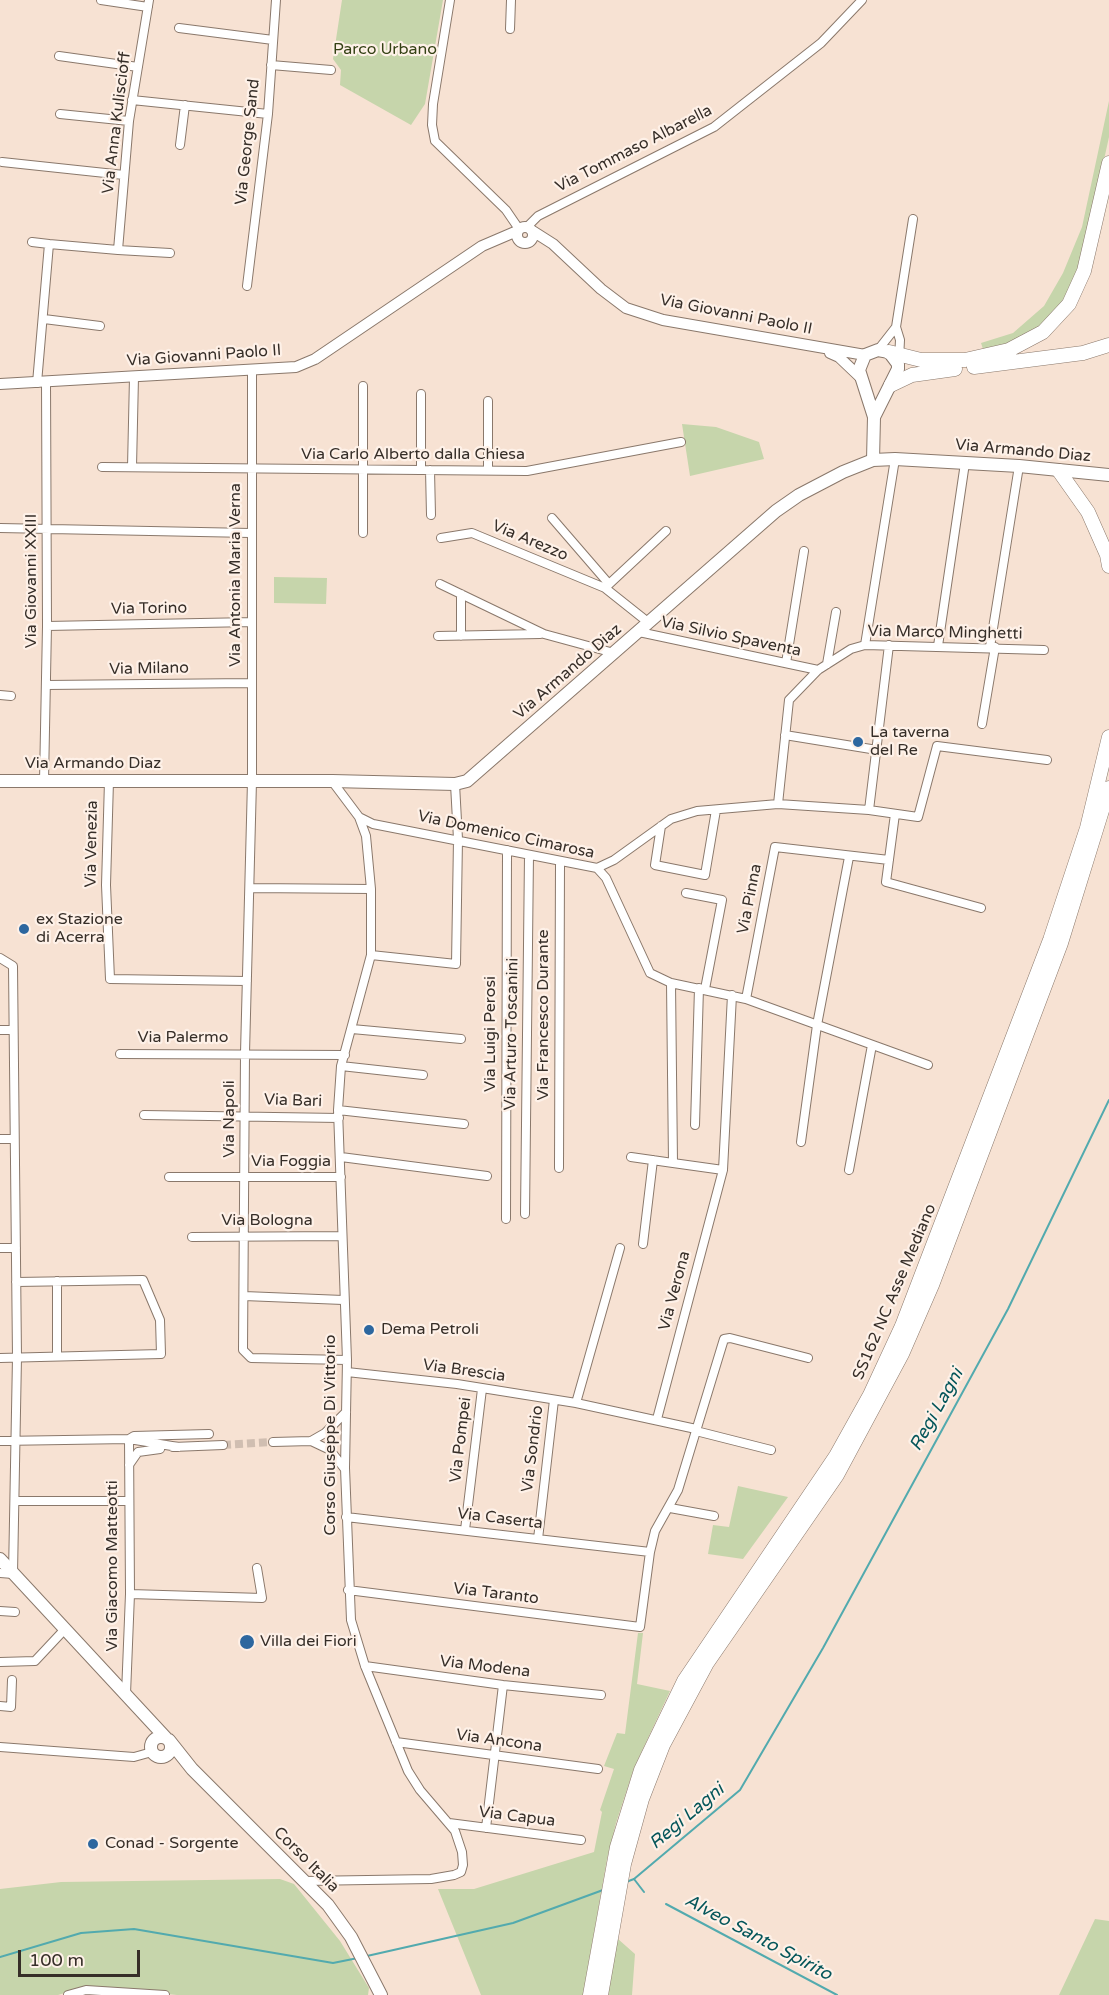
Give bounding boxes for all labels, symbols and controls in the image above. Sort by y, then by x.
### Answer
park label: Parco Urbano [333,40,437,60]
street label: Via Anna Kuliscioff [99,51,135,195]
street label: Via George Sand [232,78,264,206]
street label: Via Tommaso Albarella [552,101,716,197]
street label: Via Giovanni Paolo II [658,291,814,339]
street label: Via Giovanni Paolo II [126,341,282,371]
street label: Via Armando Diaz [954,435,1092,467]
street label: Via Carlo Alberto dalla Chiesa [301,445,525,465]
street label: Via Antonia Maria Verna [226,483,246,667]
street label: Via Giovanni XXIII [22,514,42,648]
street label: Via Arezzo [489,516,571,566]
street label: Via Torino [111,599,187,619]
street label: Via Silvio Spaventa [659,613,803,661]
street label: Via Armando Diaz [510,620,626,724]
street label: Via Marco Minghetti [867,622,1023,644]
street label: Via Milano [109,659,189,679]
place label: La taverna del Re [870,723,950,761]
marker: La taverna del Re [851,735,865,749]
street label: Via Armando Diaz [25,754,161,774]
street label: Via Venezia [82,800,102,888]
street label: Via Domenico Cimarosa [416,807,596,863]
street label: Via Pinna [734,862,766,936]
place label: ex Stazione di Acerra [36,910,123,948]
marker: ex Stazione di Acerra [17,922,31,936]
street label: Via Francesco Durante [534,929,554,1101]
street label: Via Arturo Toscanini [501,957,523,1111]
street label: Via Luigi Perosi [481,976,501,1092]
street label: Via Palermo [138,1028,228,1048]
street label: Via Napoli [220,1080,240,1158]
street label: Via Bari [264,1090,322,1112]
street label: Via Foggia [251,1152,331,1172]
street label: SS162 NC Asse Mediano [849,1201,941,1383]
street label: Via Bologna [221,1211,313,1231]
street label: Via Verona [655,1249,695,1333]
place label: Dema Petroli [381,1320,479,1340]
marker: Dema Petroli [362,1323,376,1337]
street label: Corso Giuseppe Di Vittorio [321,1335,341,1535]
street label: Via Brescia [421,1356,507,1386]
water label: Regi Lagni [906,1365,968,1455]
street label: Via Pompei [446,1396,476,1484]
street label: Via Sondrio [518,1404,548,1494]
street label: Via Giacomo Matteotti [103,1480,123,1652]
street label: Via Caserta [456,1504,544,1534]
street label: Via Taranto [452,1579,540,1609]
place label: Villa dei Fiori [260,1632,357,1652]
marker: Villa dei Fiori [238,1633,256,1651]
street label: Via Modena [439,1652,531,1682]
street label: Via Ancona [455,1725,543,1757]
water label: Regi Lagni [645,1780,729,1854]
street label: Via Capua [478,1803,556,1831]
street label: Corso Italia [269,1823,343,1897]
place label: Conad - Sorgente [105,1834,239,1854]
marker: Conad - Sorgente [86,1837,100,1851]
water label: Alveo Santo Spirito [681,1890,835,1986]
scale bar [21,1938,142,1976]
text: 100 m [29,1949,84,1971]

